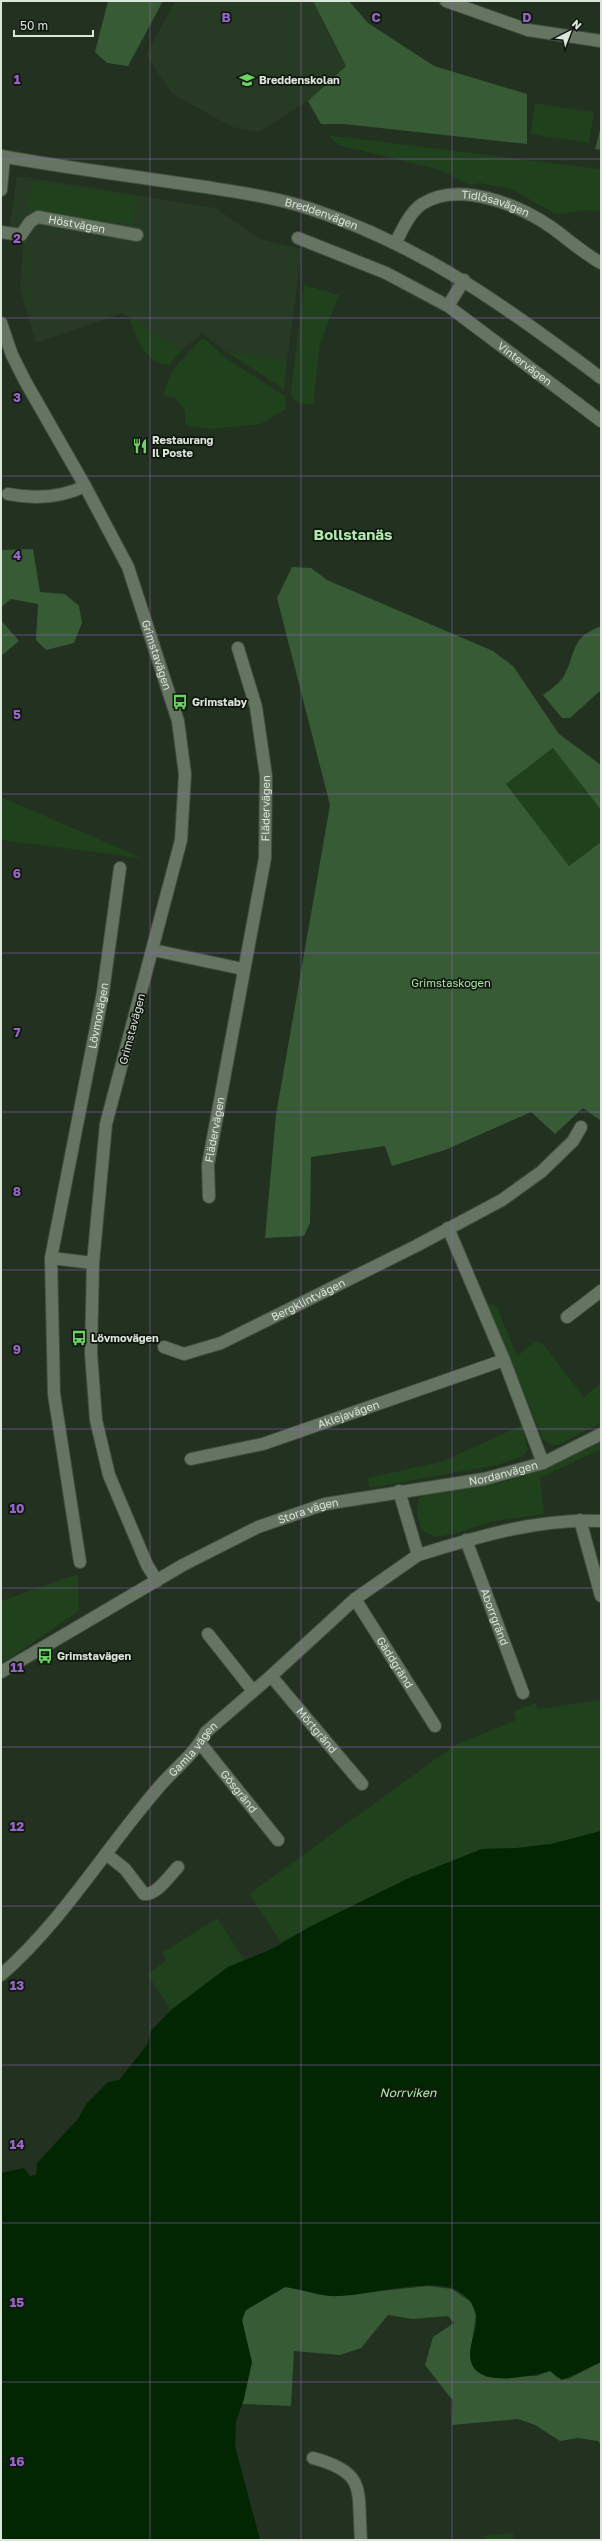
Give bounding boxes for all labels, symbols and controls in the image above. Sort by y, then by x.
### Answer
text: B [221,9,231,25]
text: C [371,9,381,25]
text: D [522,9,532,25]
scale bar [14,12,93,38]
north arrow [550,12,590,52]
text: N [570,17,584,32]
text: 50 m [20,18,48,33]
text: 1 [14,71,21,87]
school or university icon: Breddenskolan [238,71,256,89]
place label: Breddenskolan [259,73,340,86]
street label: Tidlösavägen [461,187,532,219]
street label: Breddenvägen [284,195,360,232]
street label: Höstvägen [48,212,106,235]
text: 2 [13,230,21,246]
street label: Vintervägen [495,339,555,388]
text: 3 [13,389,21,405]
place label: Restaurang Il Poste [152,433,214,459]
restaurant icon: Restaurang Il Poste [131,437,149,455]
district label: Bollstanäs [314,525,392,543]
text: 4 [13,547,21,563]
street label: Grimstavägen [140,618,174,692]
bus stop icon: Grimstaby [171,693,189,711]
place label: Grimstaby [192,695,247,708]
text: 5 [13,706,21,722]
street label: Flädervägen [258,775,272,841]
text: 6 [13,865,21,881]
park label: Grimstaskogen [411,976,491,989]
street label: Lövmovägen [85,982,110,1050]
street label: Grimstavägen [116,992,147,1066]
text: 7 [13,1024,21,1040]
street label: Flädervägen [202,1096,227,1163]
text: 8 [13,1183,21,1199]
street label: Bergklintvägen [269,1275,347,1323]
bus stop icon: Lövmovägen [70,1329,88,1347]
place label: Lövmovägen [91,1331,159,1344]
text: 9 [13,1341,21,1357]
street label: Aklejavägen [316,1397,381,1431]
street label: Nordanvägen [468,1458,539,1487]
street label: Stora vägen [276,1495,339,1526]
text: 10 [9,1500,25,1516]
street label: Aborrgränd [479,1586,512,1647]
street label: Gäddgränd [374,1634,416,1690]
bus stop icon: Grimstavägen [36,1647,54,1665]
place label: Grimstavägen [57,1649,132,1662]
text: 11 [10,1659,24,1675]
street label: Mörtgränd [294,1704,340,1755]
street label: Gamla vägen [165,1718,219,1779]
street label: Gösgränd [218,1767,260,1815]
text: 12 [10,1818,24,1834]
text: 13 [10,1977,24,1993]
water label: Norrviken [380,2085,437,2100]
text: 14 [10,2136,24,2152]
text: 15 [10,2294,24,2310]
text: 16 [10,2453,24,2469]

